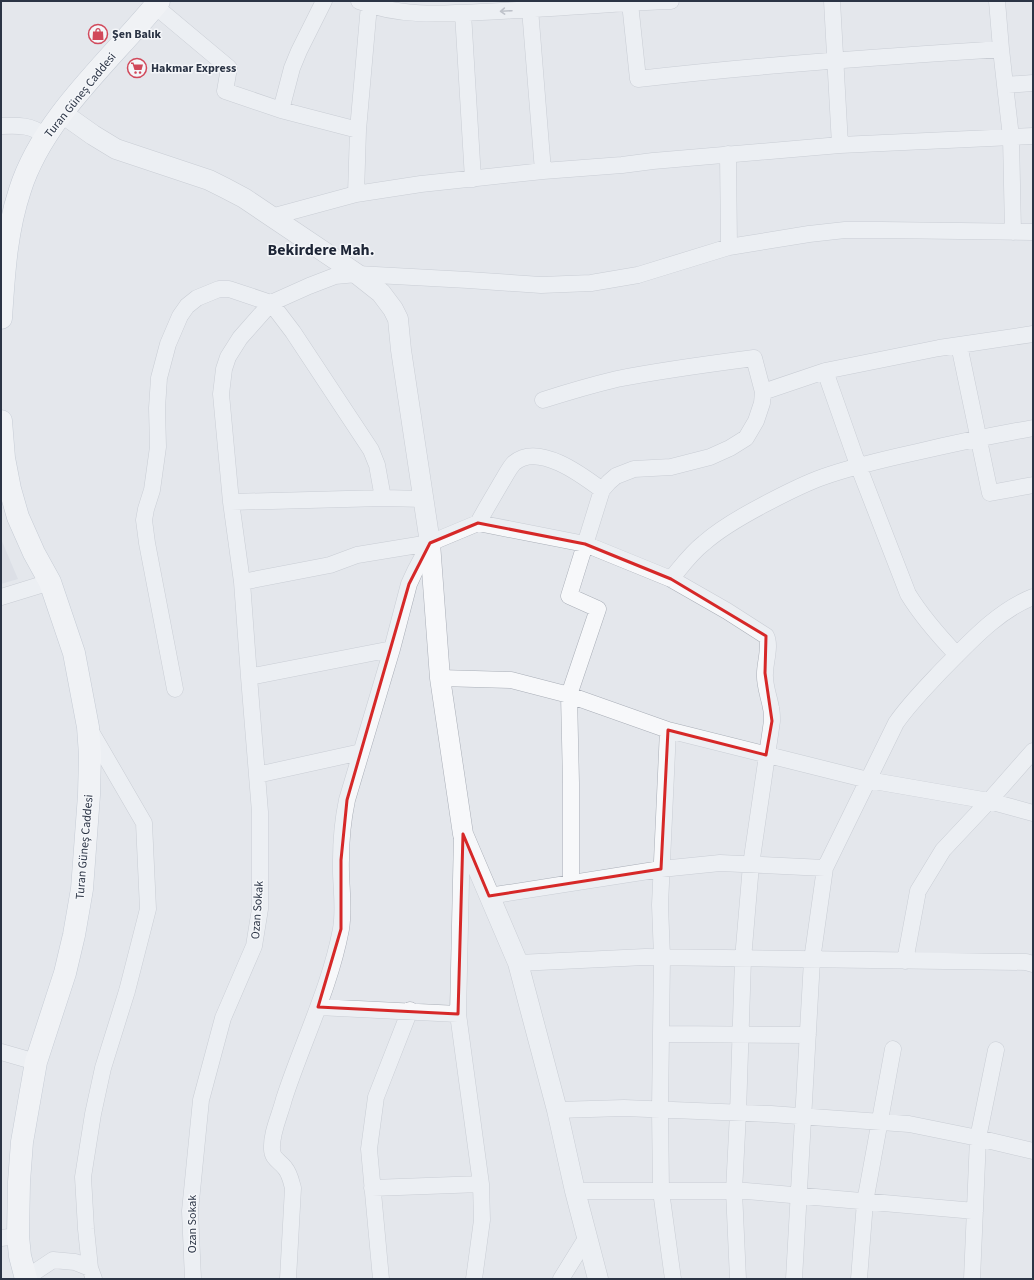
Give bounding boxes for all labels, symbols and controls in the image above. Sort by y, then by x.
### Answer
one-way arrow [500,7,513,14]
shop icon: Şen Balık [87,23,109,45]
place label: Şen Balık [112,26,161,43]
street label: Turan Güneş Caddesi [41,49,120,142]
supermarket icon: Hakmar Express [126,57,148,79]
place label: Hakmar Express [151,60,236,77]
district label: Bekirdere Mah. [267,239,375,261]
street label: Turan Güneş Caddesi [71,794,98,900]
street label: Ozan Sokak [247,880,268,940]
street label: Ozan Sokak [184,1195,201,1253]

